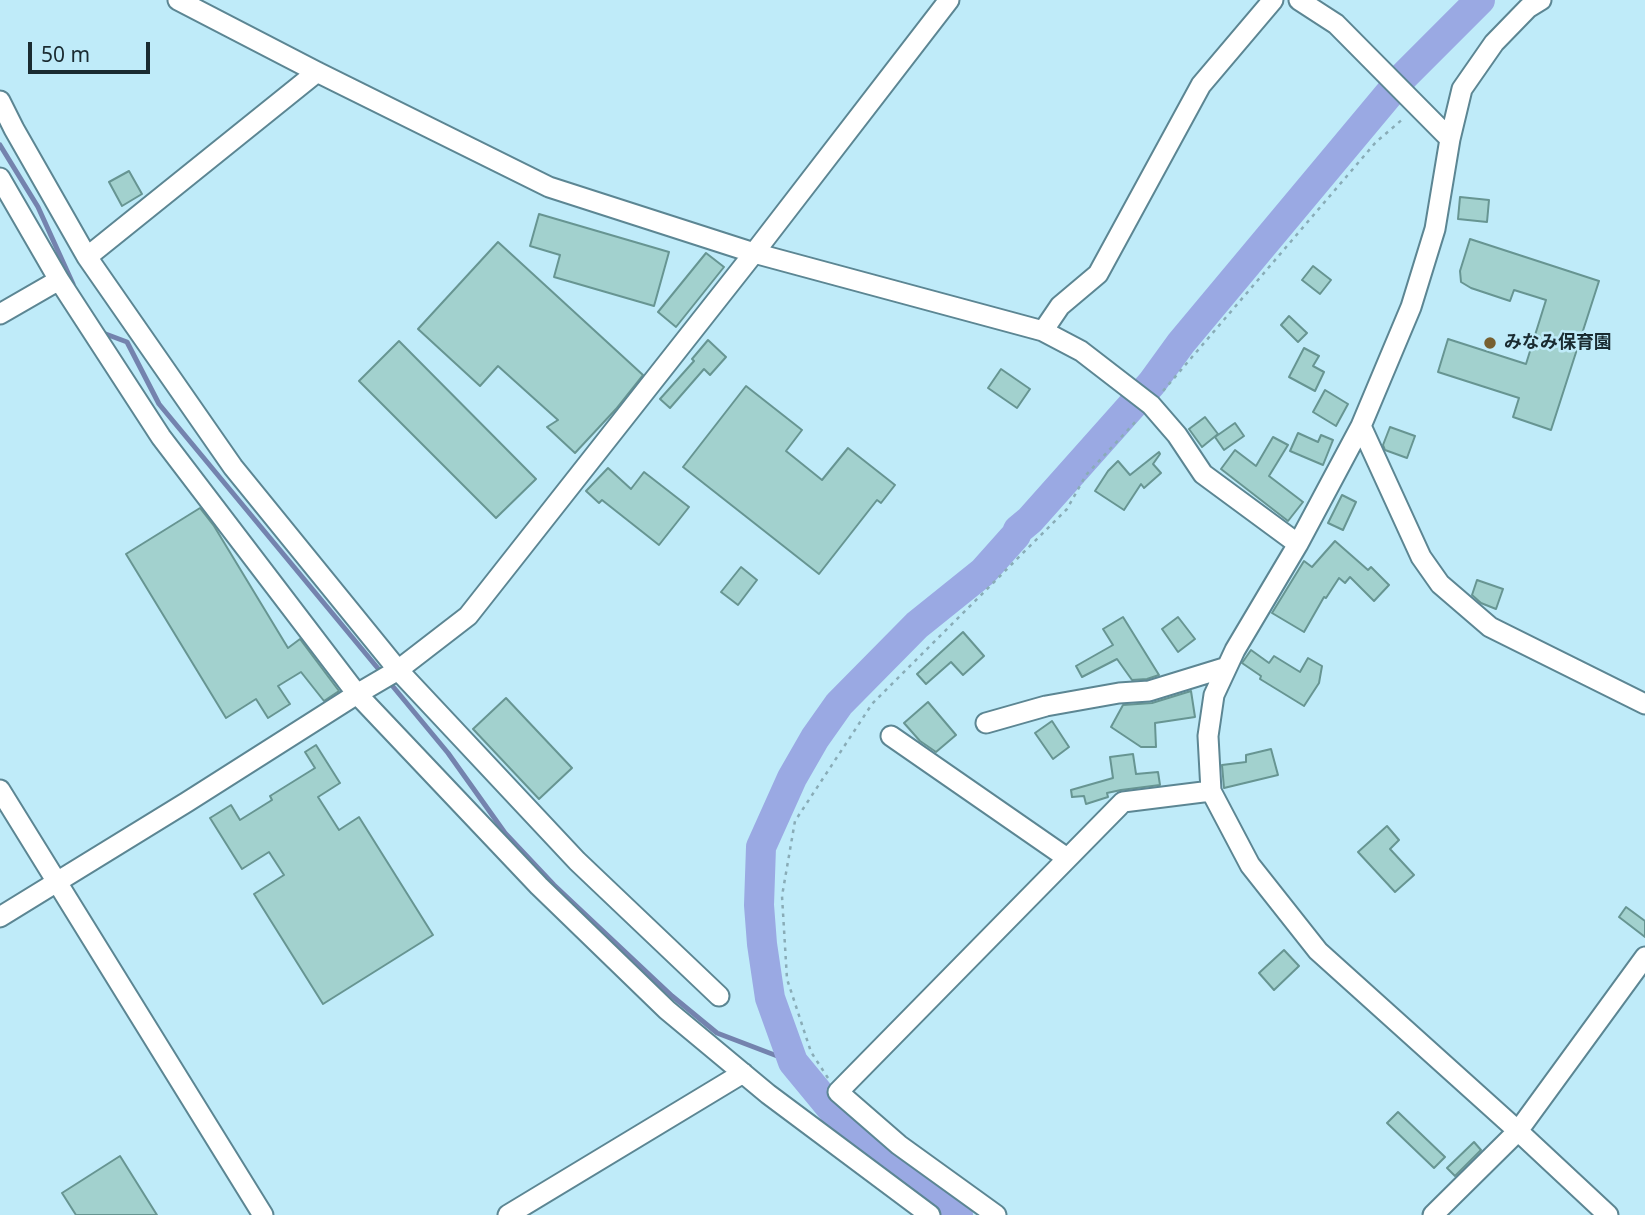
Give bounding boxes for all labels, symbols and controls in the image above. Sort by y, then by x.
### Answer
scale bar [32,28,154,72]
text: 50 m [41,40,90,68]
place label: みなみ保育園 [1504,332,1612,354]
marker: みなみ保育園 [1482,335,1498,351]

